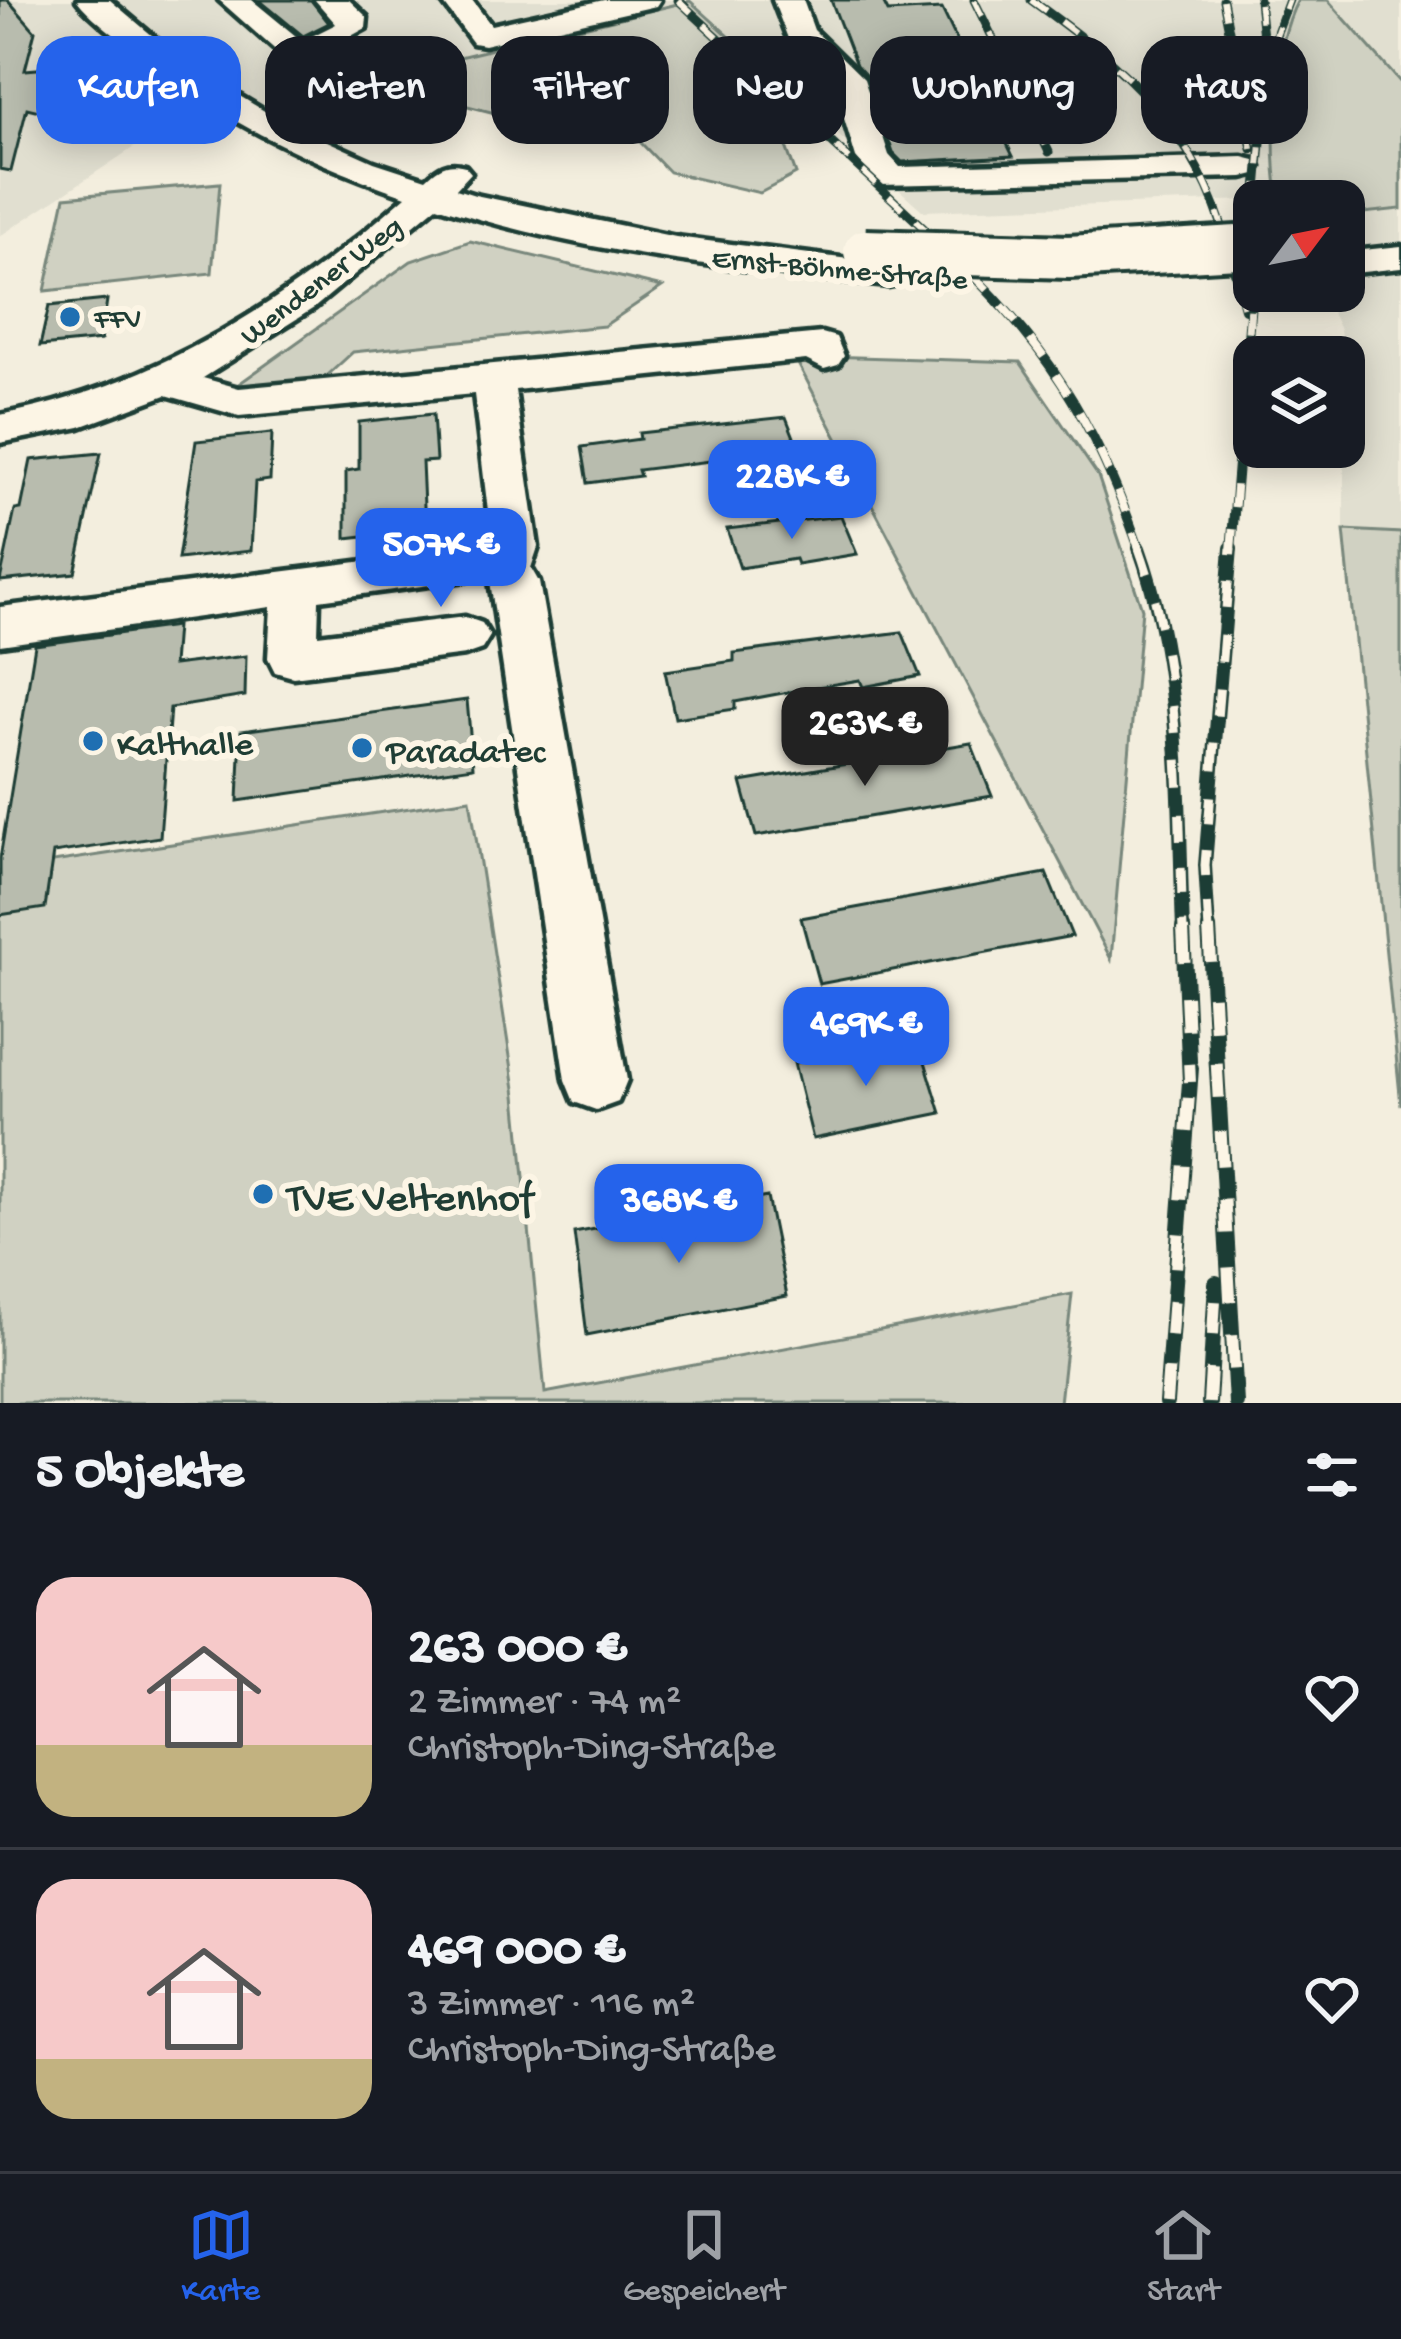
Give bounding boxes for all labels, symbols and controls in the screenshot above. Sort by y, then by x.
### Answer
chip: Kaufen [36,36,241,144]
chip: Mieten [265,36,467,144]
chip: Filter [491,36,669,144]
chip: Neu [693,36,846,144]
chip: Wohnung [870,36,1117,144]
chip: Haus [1141,36,1308,144]
north arrow [1233,180,1365,312]
map controls [1233,180,1365,468]
street label: Wendener Weg [235,210,411,355]
street label: Ernst-Böhme-Straße [710,243,969,300]
marker: FFV [57,304,83,330]
place label: FFV [93,304,141,339]
button: layers [1233,336,1365,468]
pin: 228K € [694,440,890,542]
text: 228K € [735,456,849,502]
pin: 507K € [343,508,539,610]
text: 507K € [383,524,499,570]
pin: 263K € [767,687,963,789]
text: 263K € [808,703,922,749]
place label: Kalthalle [117,726,254,769]
marker: Kalthalle [80,728,106,754]
place label: Paradatec [385,733,547,776]
marker: Paradatec [349,735,375,761]
pin: 469K € [768,987,964,1089]
text: 469K € [810,1003,922,1049]
pin: 368K € [581,1164,777,1266]
place label: TVE Veltenhof [285,1177,536,1226]
text: 368K € [621,1180,737,1226]
marker: TVE Veltenhof [250,1181,276,1207]
icon: filters [1299,1442,1365,1508]
text: 5 Objekte [36,1445,244,1505]
text: 263 000 € [408,1621,627,1681]
icon: home [132,1625,276,1769]
icon: heart [1299,1664,1365,1730]
text: 2 Zimmer · 74 m² [408,1681,681,1727]
text: Christoph-Ding-Straße [408,1727,775,1773]
text: 469 000 € [408,1923,625,1983]
icon: home [132,1927,276,2071]
icon: heart [1299,1966,1365,2032]
text: 3 Zimmer · 116 m² [408,1983,695,2029]
text: Christoph-Ding-Straße [408,2029,775,2075]
tab: Karte [181,2202,260,2312]
tab: Gespeichert [623,2202,784,2312]
tab: Start [1147,2202,1220,2312]

